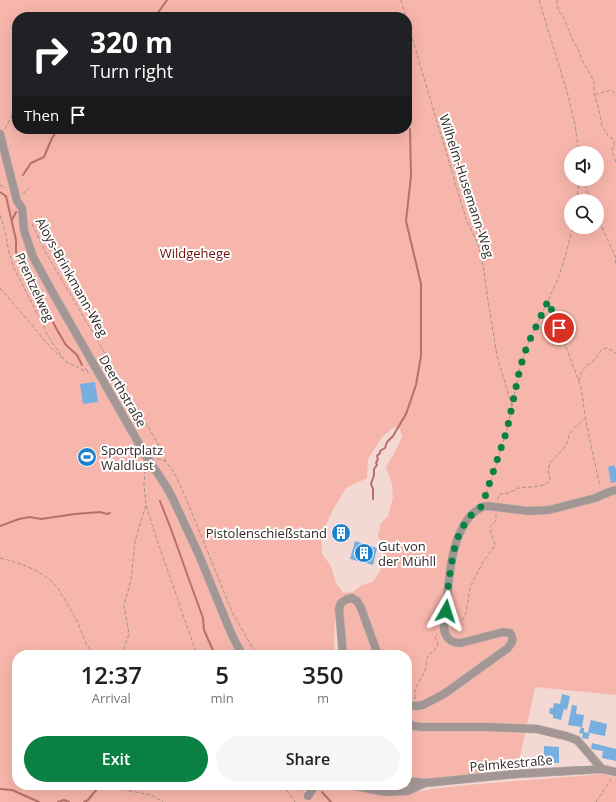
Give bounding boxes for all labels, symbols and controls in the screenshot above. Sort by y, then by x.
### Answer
text: 320 m [90,23,173,61]
icon: right [24,28,76,80]
text: Turn right [90,59,173,83]
icon: arrive [67,104,89,126]
text: Then [24,105,59,125]
street label: Wilhelm-Husemann-Weg [435,112,499,260]
map controls [564,146,604,234]
button: sound [564,146,604,186]
button: search [564,194,604,234]
street label: Aloys-Brinkmann-Weg [32,214,112,340]
park label: Wildgehege [160,244,230,262]
street label: Prentzelweg [11,250,59,324]
pin [542,311,576,345]
icon: arrive [548,317,570,339]
street label: Deerthstraße [95,352,151,430]
place label: Sportplatz Waldlust [101,441,163,474]
sports icon: Sportplatz Waldlust [76,446,98,468]
building icon: Pistolenschießstand [330,522,352,544]
place label: Pistolenschießstand [206,524,327,542]
place label: Gut von der Mühll [378,537,436,570]
building icon: Gut von der Mühll [353,542,375,564]
position arrow [425,590,467,632]
text: 12:37 [81,658,142,691]
text: 5 [215,658,229,691]
text: 350 [302,658,343,691]
text: Arrival [92,689,131,707]
text: min [211,689,234,707]
text: m [317,689,329,707]
button: Exit [24,736,208,782]
button: Share [216,736,400,782]
street label: Pelmkestraße [469,750,553,776]

